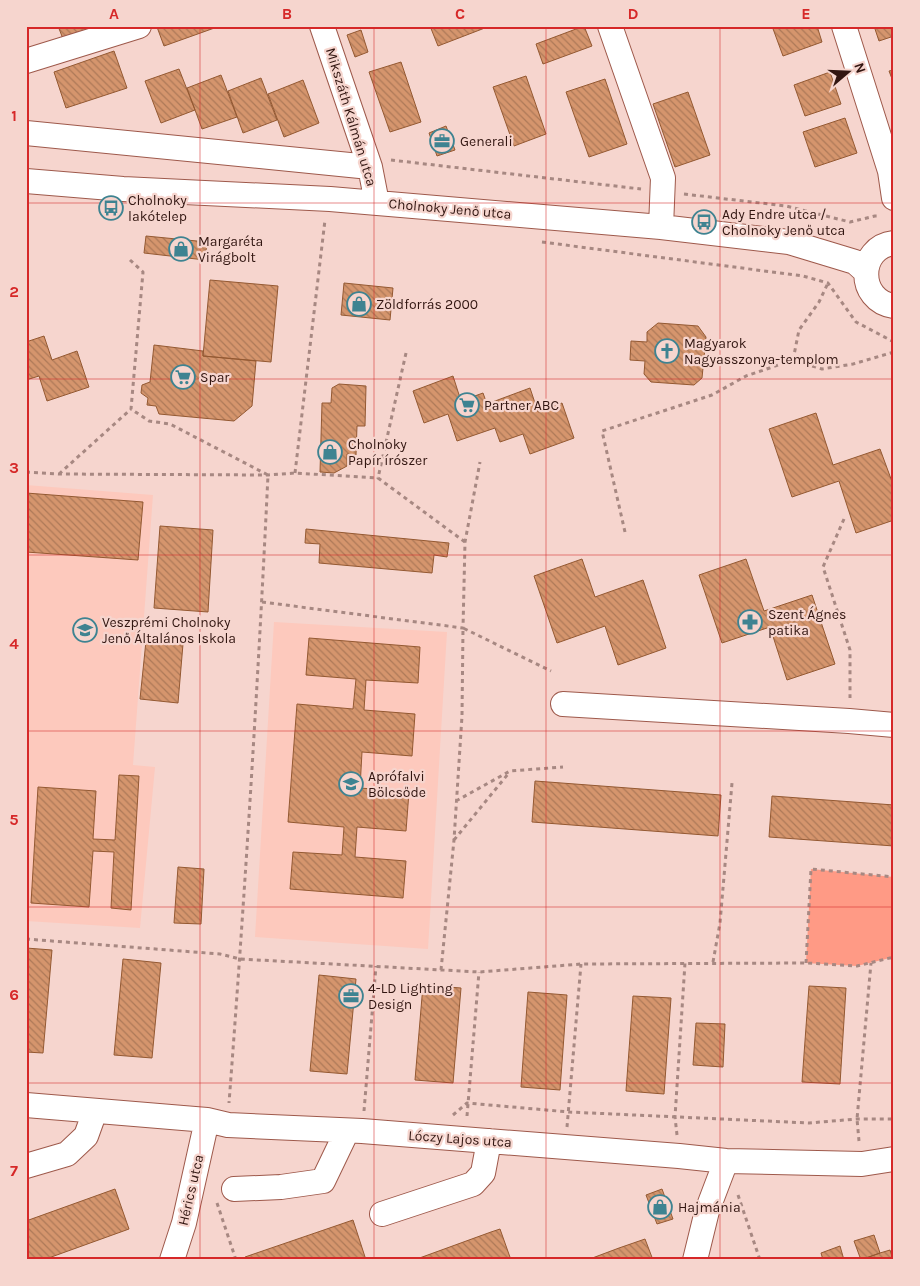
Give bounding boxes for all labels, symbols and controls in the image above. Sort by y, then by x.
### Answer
text: A [109,4,119,23]
text: B [282,4,292,23]
text: C [455,4,465,23]
text: D [628,4,639,23]
text: E [801,4,811,23]
street label: Mikszáth Kálmán utca [322,46,380,188]
north arrow [822,48,872,98]
text: N [850,60,869,75]
text: 1 [11,106,17,125]
office icon: Generali [429,128,455,154]
place label: Generali [460,133,513,150]
place label: Cholnoky lakótelep [128,192,187,225]
bus stop icon: Cholnoky lakótelep [98,195,124,221]
street label: Cholnoky Jenő utca [388,195,512,223]
place label: Ady Endre utca / Cholnoky Jenő utca [722,206,845,239]
bus stop icon: Ady Endre utca / Cholnoky Jenő utca [691,209,717,235]
place label: Margaréta Virágbolt [198,233,263,266]
shop icon: Margaréta Virágbolt [168,236,194,262]
text: 2 [9,282,19,301]
shop icon: Zöldforrás 2000 [346,291,372,317]
place label: Zöldforrás 2000 [376,296,478,313]
place label: Magyarok Nagyasszonya-templom [684,335,839,368]
church icon: Magyarok Nagyasszonya-templom [654,338,680,364]
supermarket icon: Spar [170,364,196,390]
place label: Spar [200,369,230,386]
supermarket icon: Partner ABC [454,392,480,418]
place label: Partner ABC [484,397,559,414]
place label: Cholnoky Papír írószer [348,436,428,469]
shop icon: Cholnoky Papír írószer [317,439,343,465]
text: 3 [9,458,19,477]
place label: Szent Ágnes patika [768,605,846,639]
pharmacy icon: Szent Ágnes patika [737,609,763,635]
place label: Veszprémi Cholnoky Jenő Általános Iskola [102,614,236,647]
school or university icon: Veszprémi Cholnoky Jenő Általános Iskola [72,617,98,643]
text: 4 [9,634,19,653]
place label: Aprófalvi Bölcsőde [368,768,426,801]
school or university icon: Aprófalvi Bölcsőde [338,771,364,797]
text: 5 [9,810,19,829]
place label: 4-LD Lighting Design [368,980,453,1013]
office icon: 4-LD Lighting Design [338,983,364,1009]
text: 6 [9,985,19,1004]
street label: Lóczy Lajos utca [408,1127,512,1151]
street label: Hérics utca [175,1153,207,1227]
text: 7 [10,1161,18,1180]
shop icon: Hajmánia [647,1194,673,1220]
place label: Hajmánia [678,1199,741,1216]

